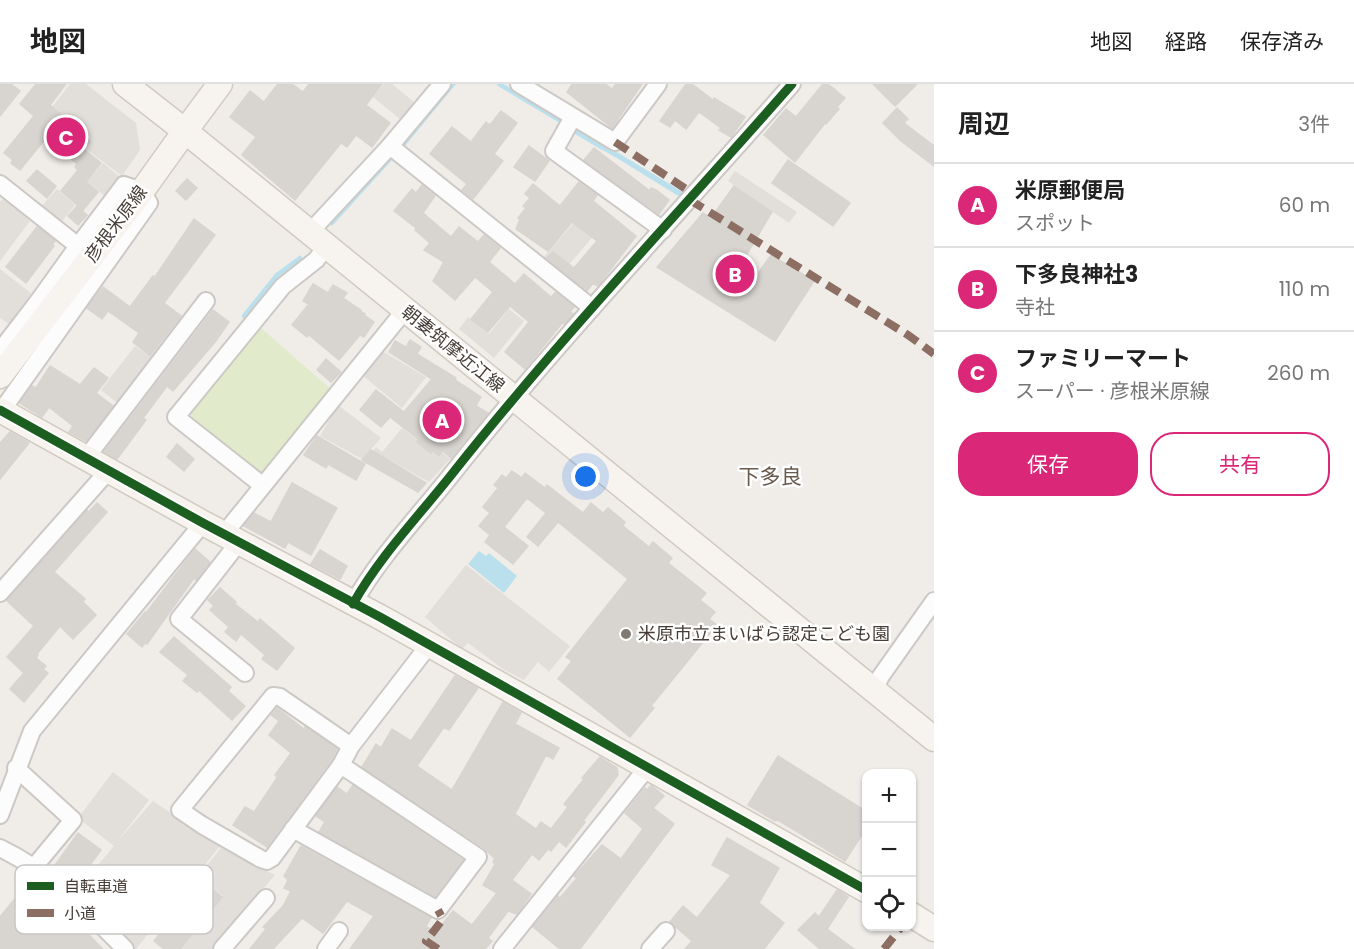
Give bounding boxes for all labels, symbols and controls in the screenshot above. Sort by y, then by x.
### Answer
text: 地図 [30,22,86,61]
text: 地図 [1090,27,1132,56]
text: 経路 [1165,27,1207,56]
text: 保存済み [1240,27,1324,56]
text: 周辺 [958,106,1010,142]
text: 3件 [1298,110,1330,138]
pin: C [46,115,86,160]
text: 米原郵便局 [1015,175,1125,206]
street label: 彦根米原線 [79,180,153,267]
text: A [970,191,985,219]
text: 60 m [1279,191,1330,219]
text: スポット [1015,209,1095,237]
pin: B [716,252,754,297]
text: 下多良神社3 [1015,259,1138,290]
text: B [971,275,984,303]
text: 110 m [1279,275,1330,303]
text: 寺社 [1015,293,1055,321]
street label: 朝妻筑摩近江線 [396,299,510,398]
text: ファミリーマート [1015,343,1191,374]
text: C [970,359,985,387]
text: 260 m [1267,359,1330,387]
text: スーパー · 彦根米原線 [1015,377,1210,405]
pin: A [422,398,462,442]
button: 保存 [958,432,1138,496]
button: 共有 [1150,432,1330,496]
your location [571,462,600,491]
district label: 下多良 [739,462,802,491]
place label: 米原市立まいばら認定こども園 [638,621,890,646]
marker: 米原市立まいばら認定こども園 [619,627,633,641]
map controls [862,769,916,931]
button: + [862,769,916,823]
button: − [862,823,916,877]
legend [15,865,213,934]
text: 自転車道 [64,875,128,898]
button: locate [862,877,916,931]
text: 小道 [64,902,96,925]

